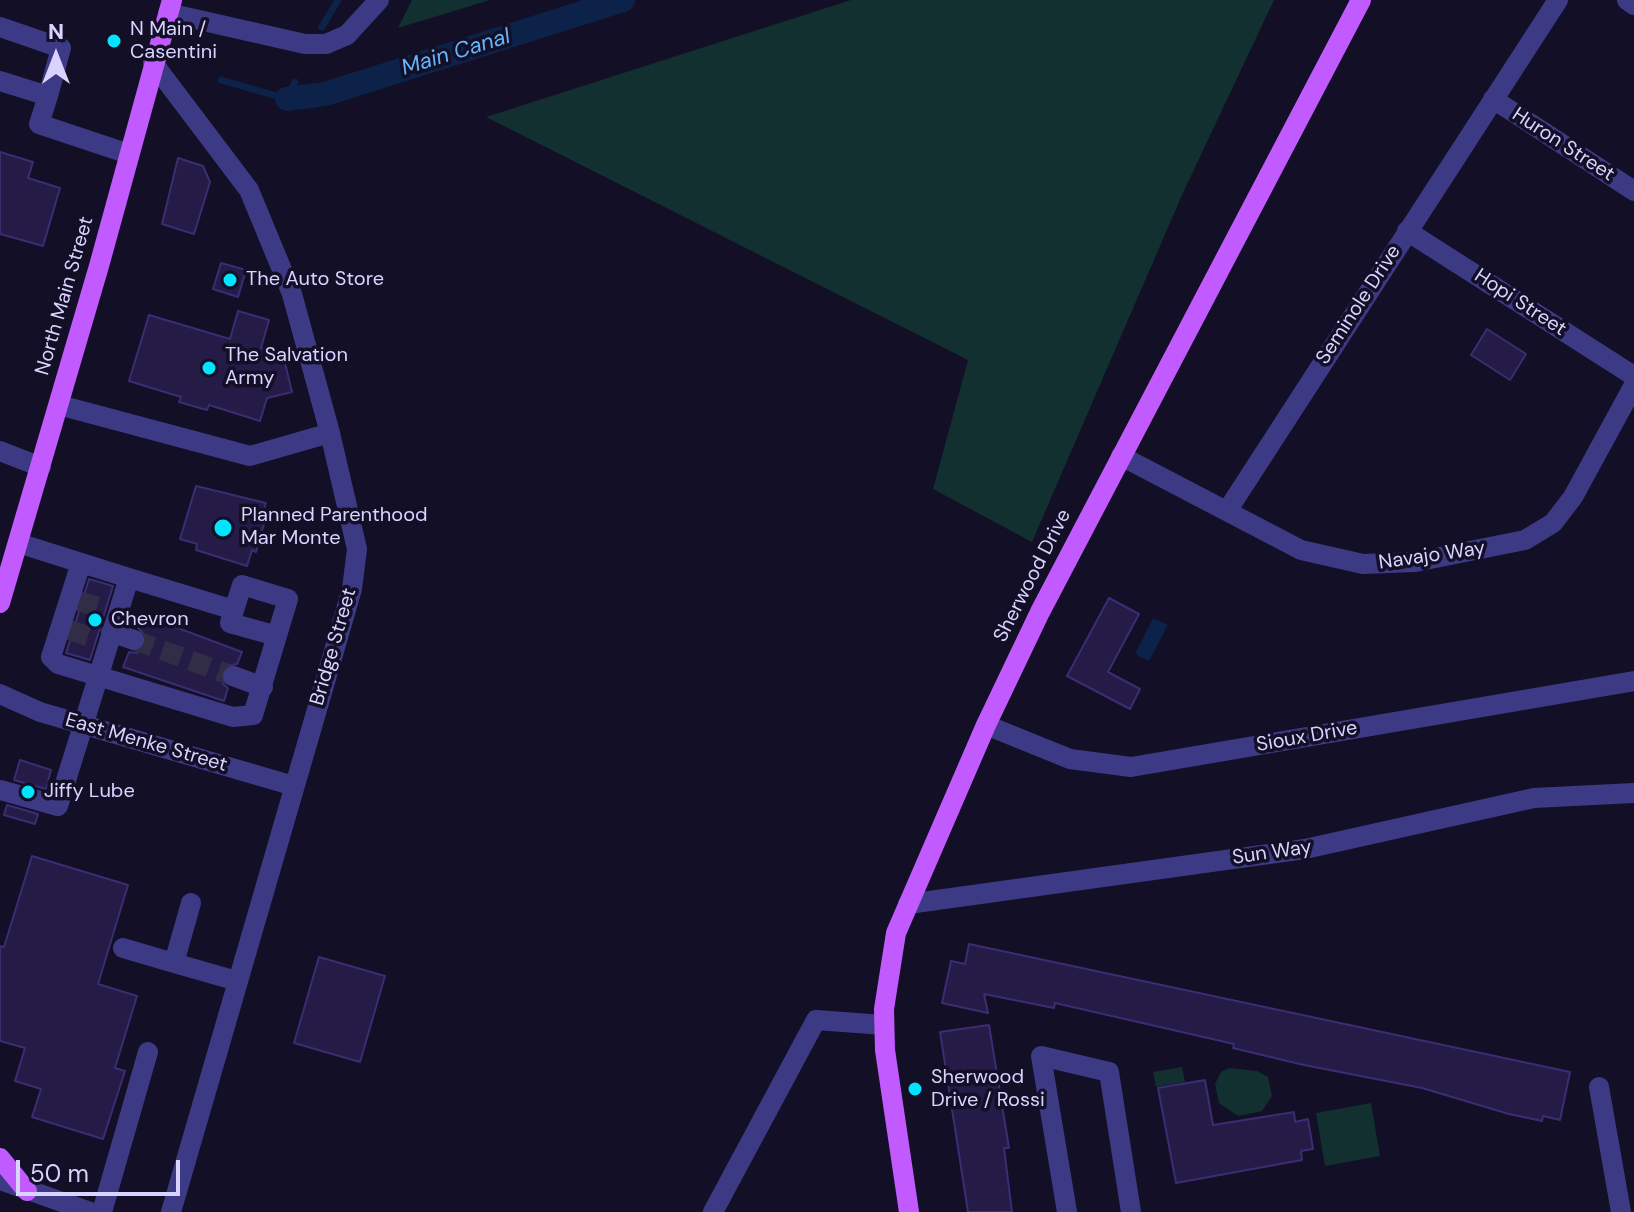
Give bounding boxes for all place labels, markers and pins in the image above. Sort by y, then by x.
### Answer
place label: N Main / Casentini [130,18,217,65]
marker: N Main / Casentini [105,32,123,50]
place label: The Auto Store [246,268,384,292]
marker: The Auto Store [221,271,239,289]
place label: The Salvation Army [225,344,348,391]
marker: The Salvation Army [200,359,218,377]
place label: Planned Parenthood Mar Monte [241,504,428,551]
marker: Planned Parenthood Mar Monte [212,517,234,539]
place label: Chevron [111,608,189,632]
marker: Chevron [86,611,104,629]
place label: Jiffy Lube [44,780,135,804]
marker: Jiffy Lube [19,783,37,801]
place label: Sherwood Drive / Rossi [931,1066,1045,1113]
marker: Sherwood Drive / Rossi [906,1080,924,1098]

